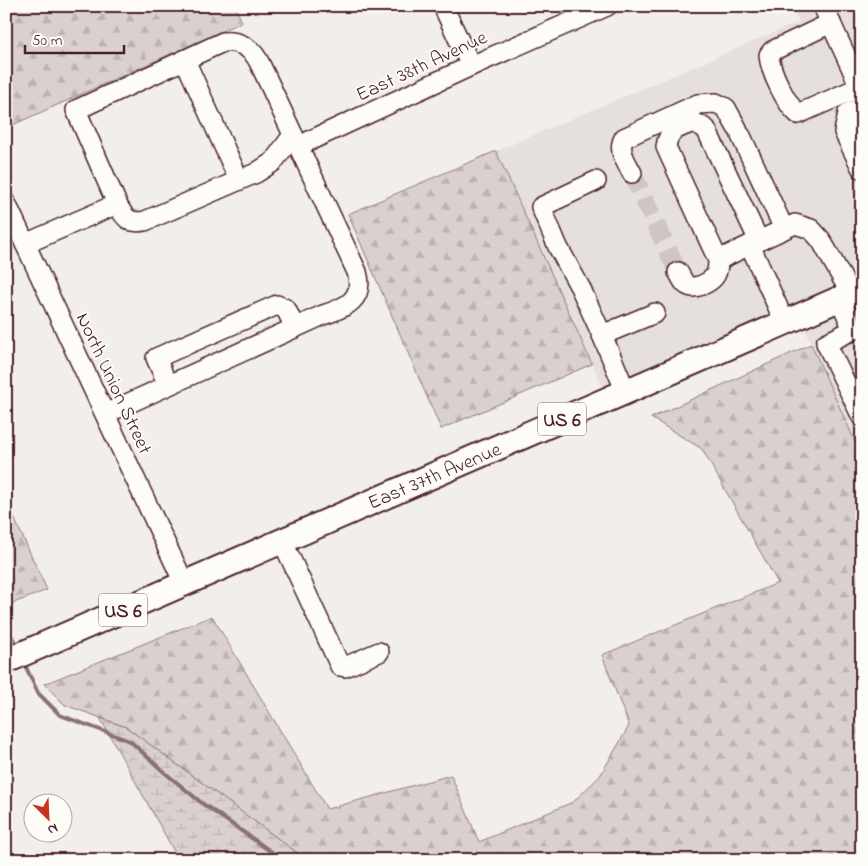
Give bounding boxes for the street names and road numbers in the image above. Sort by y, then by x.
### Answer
street label: East 38th Avenue [352,24,492,110]
street label: North Union Street [67,309,158,460]
road number: US 6 [538,402,586,436]
street label: East 37th Avenue [364,436,506,518]
road number: US 6 [99,594,147,626]

